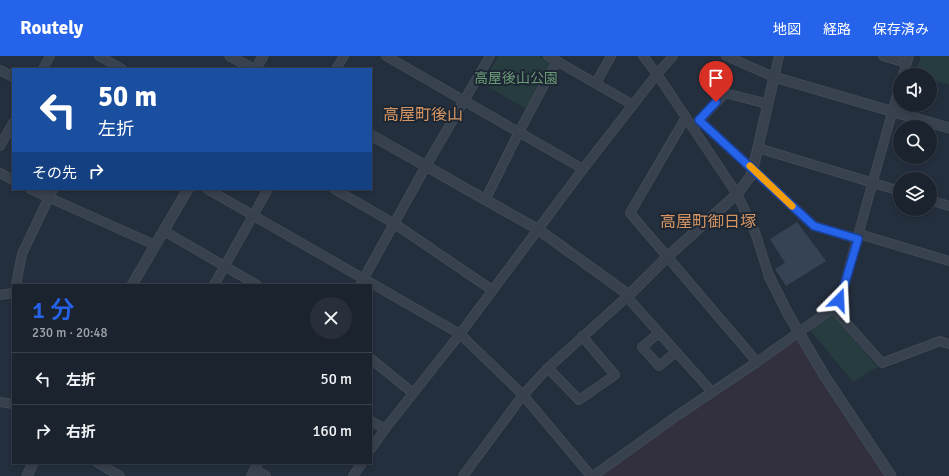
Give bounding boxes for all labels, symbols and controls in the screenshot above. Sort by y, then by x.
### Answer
text: Routely [20,16,83,40]
text: 地図 [773,21,801,38]
text: 経路 [823,21,851,38]
text: 保存済み [873,21,929,38]
pin [699,61,733,102]
icon: arrive [705,67,727,89]
map controls [893,68,937,216]
button: sound [893,68,937,112]
park label: 高屋後山公園 [474,70,558,87]
text: 50 m [98,80,157,114]
icon: left [32,84,84,136]
district label: 高屋町後山 [383,105,463,125]
text: 左折 [98,118,134,140]
button: search [893,120,937,164]
icon: right [85,160,107,182]
text: その先 [32,164,77,182]
button: layers [893,172,937,216]
district label: 高屋町御日塚 [660,212,756,232]
position arrow [818,279,860,321]
text: 1 分 [32,295,74,325]
button: close [310,297,352,339]
text: 230 m · 20:48 [32,325,108,341]
icon: left [32,368,54,390]
text: 50 m [321,370,352,388]
text: 左折 [66,371,96,389]
icon: right [32,420,54,442]
text: 160 m [312,422,352,440]
text: 右折 [66,423,96,441]

